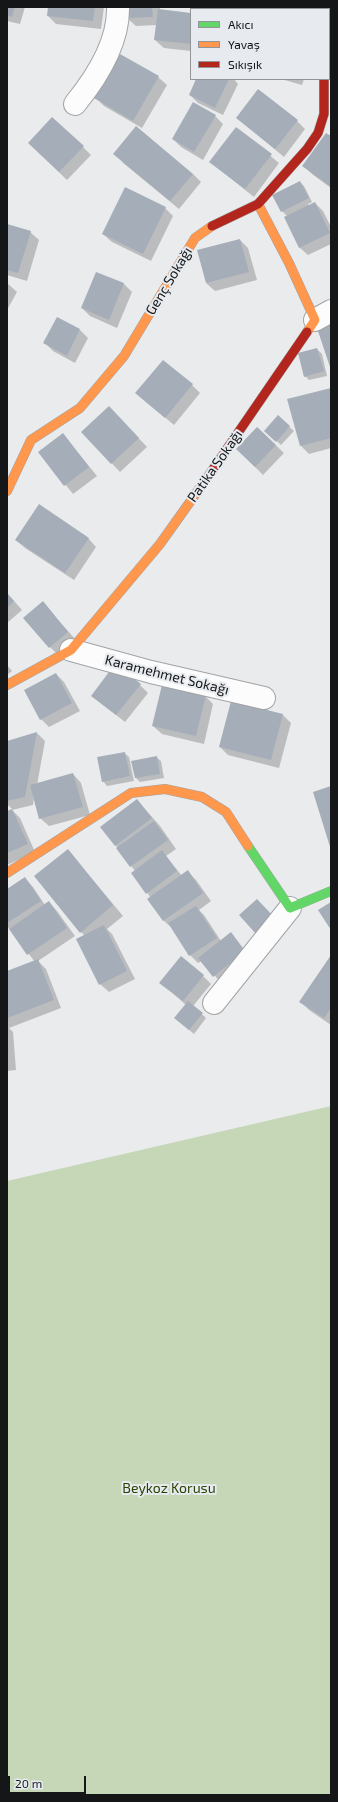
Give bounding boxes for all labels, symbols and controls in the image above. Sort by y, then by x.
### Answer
legend [190,8,330,80]
text: Akıcı [228,17,253,31]
text: Yavaş [228,37,260,51]
text: Sıkışık [228,57,262,71]
street label: Genç Sokağı [142,244,196,318]
street label: Patika Sokağı [184,427,246,505]
street label: Karamehmet Sokağı [103,651,231,699]
park label: Beykoz Korusu [122,1480,216,1496]
scale bar [10,1768,88,1794]
text: 20 m [15,1776,42,1790]

